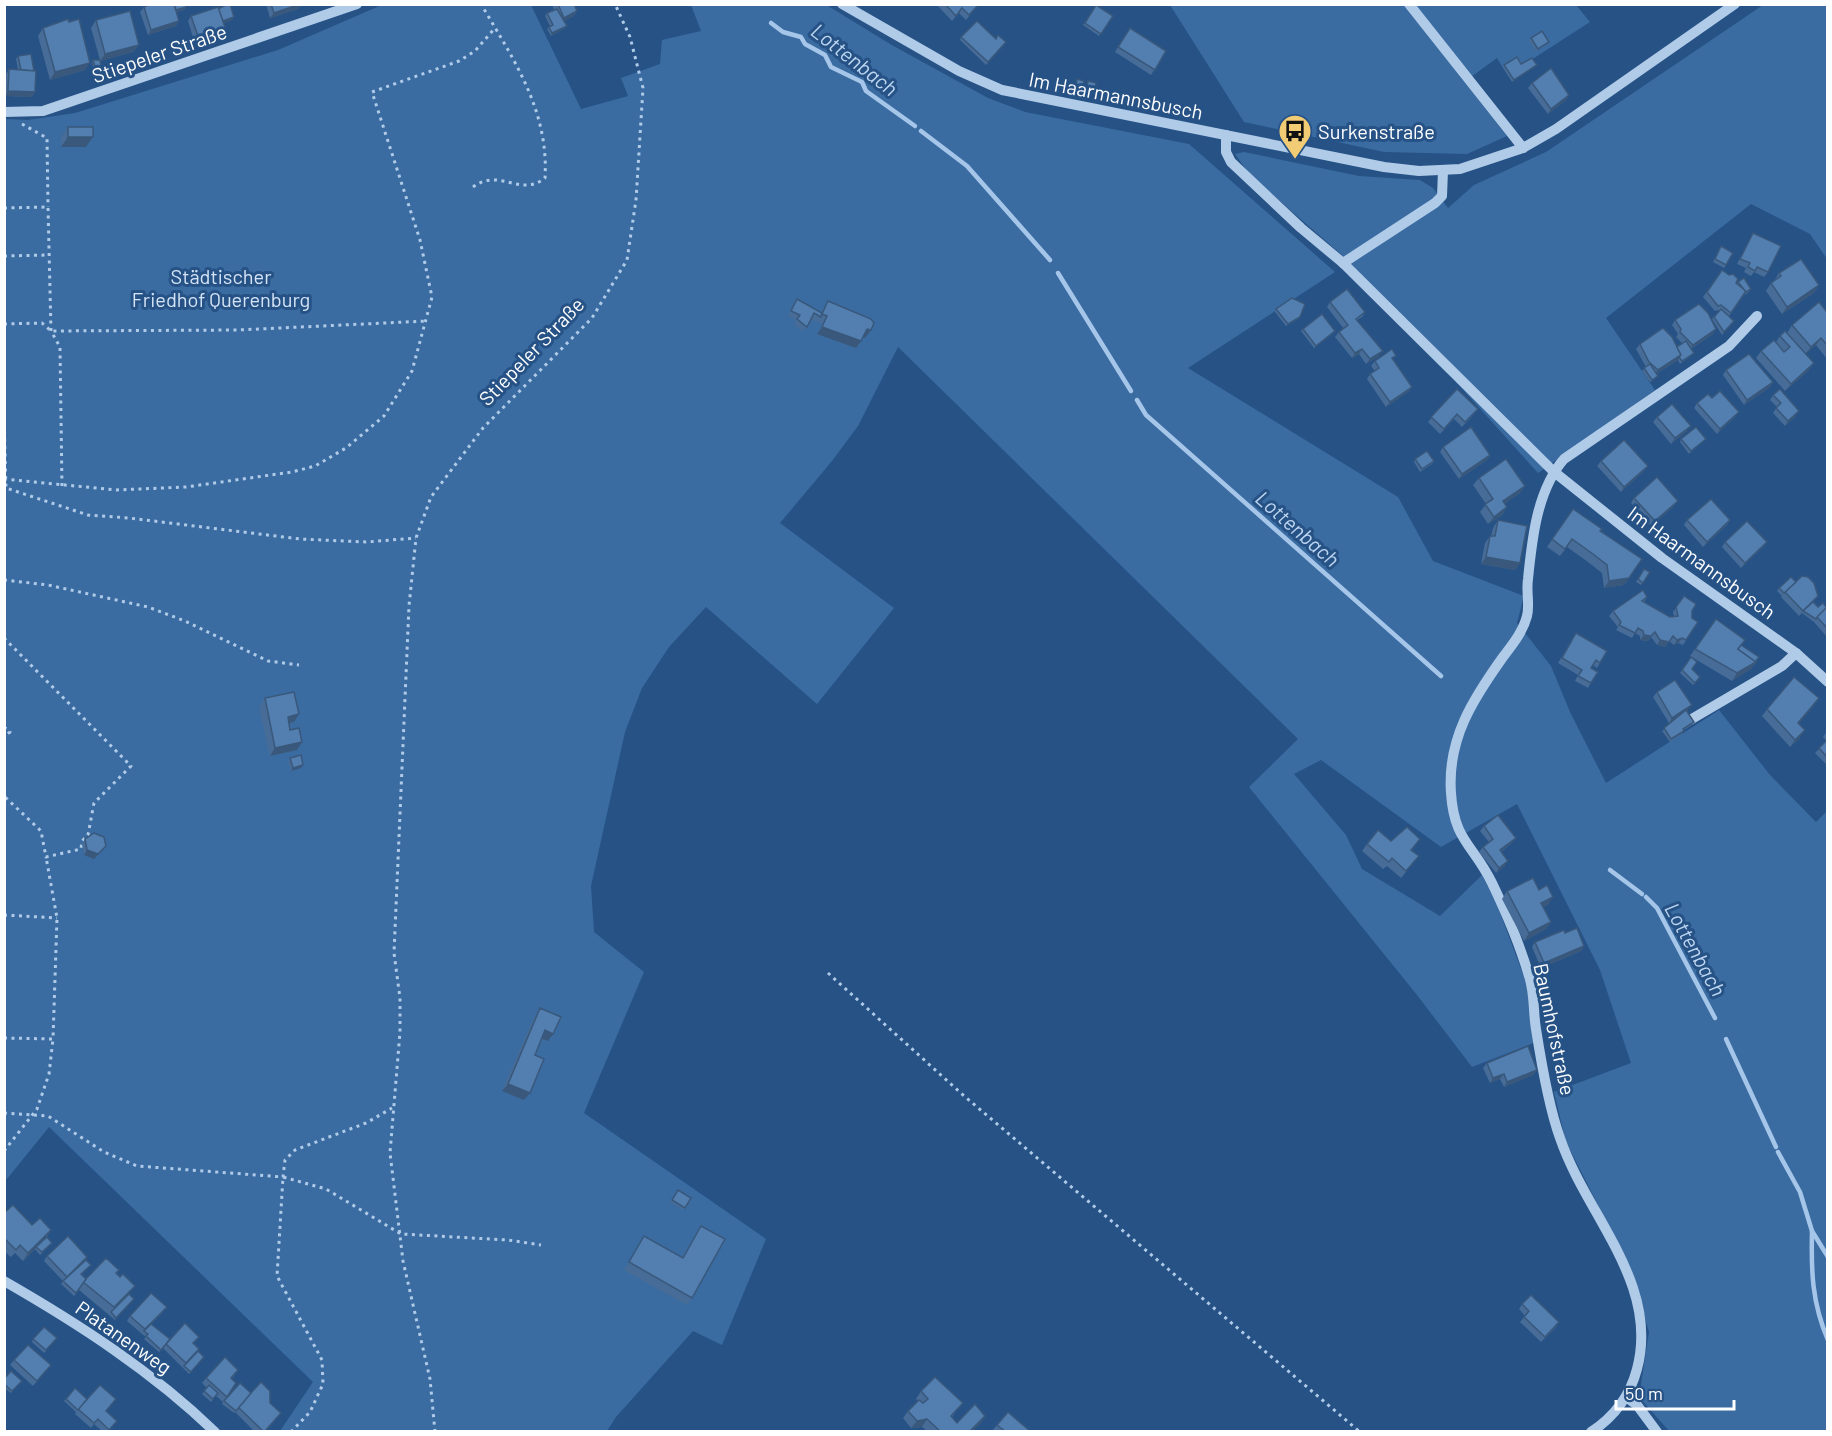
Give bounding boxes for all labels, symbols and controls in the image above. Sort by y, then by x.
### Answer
water label: Lottenbach [807,18,903,100]
street label: Stiepeler Straße [88,19,230,87]
street label: Im Haarmannsbusch [1027,66,1205,124]
bus stop icon: Surkenstraße [1277,113,1313,160]
place label: Surkenstraße [1318,119,1435,143]
park label: Städtischer Friedhof Querenburg [132,264,310,311]
street label: Stiepeler Straße [473,292,589,410]
water label: Lottenbach [1251,485,1345,571]
street label: Im Haarmannsbusch [1623,500,1781,624]
water label: Lottenbach [1660,898,1732,1000]
street label: Baumhofstraße [1529,961,1581,1097]
street label: Platanenweg [71,1295,177,1379]
scale bar [1616,1373,1734,1411]
text: 50 m [1625,1382,1663,1404]

